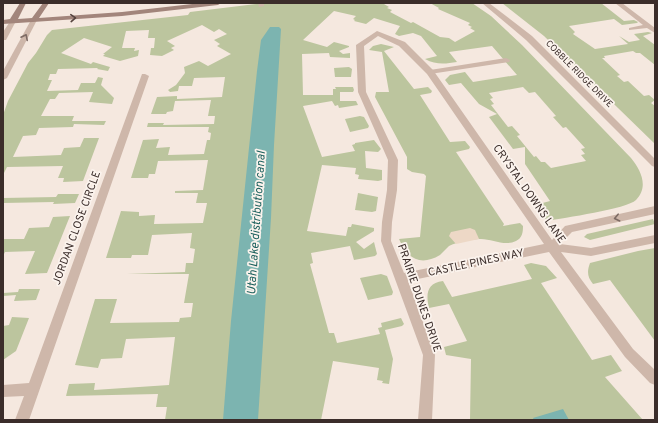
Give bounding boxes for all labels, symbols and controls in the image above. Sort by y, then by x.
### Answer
one-way arrow [70,13,76,22]
one-way arrow [20,34,28,42]
street label: COBBLE RIDGE DRIVE [543,38,615,110]
street label: CRYSTAL DOWNS LANE [490,142,568,246]
water label: Utah Lake distribution canal [244,150,270,295]
street label: JORDAN CLOSE CIRCLE [50,169,104,287]
one-way arrow [614,214,620,222]
street label: PRAIRIE DUNES DRIVE [394,242,444,354]
street label: CASTLE PINES WAY [427,246,525,280]

